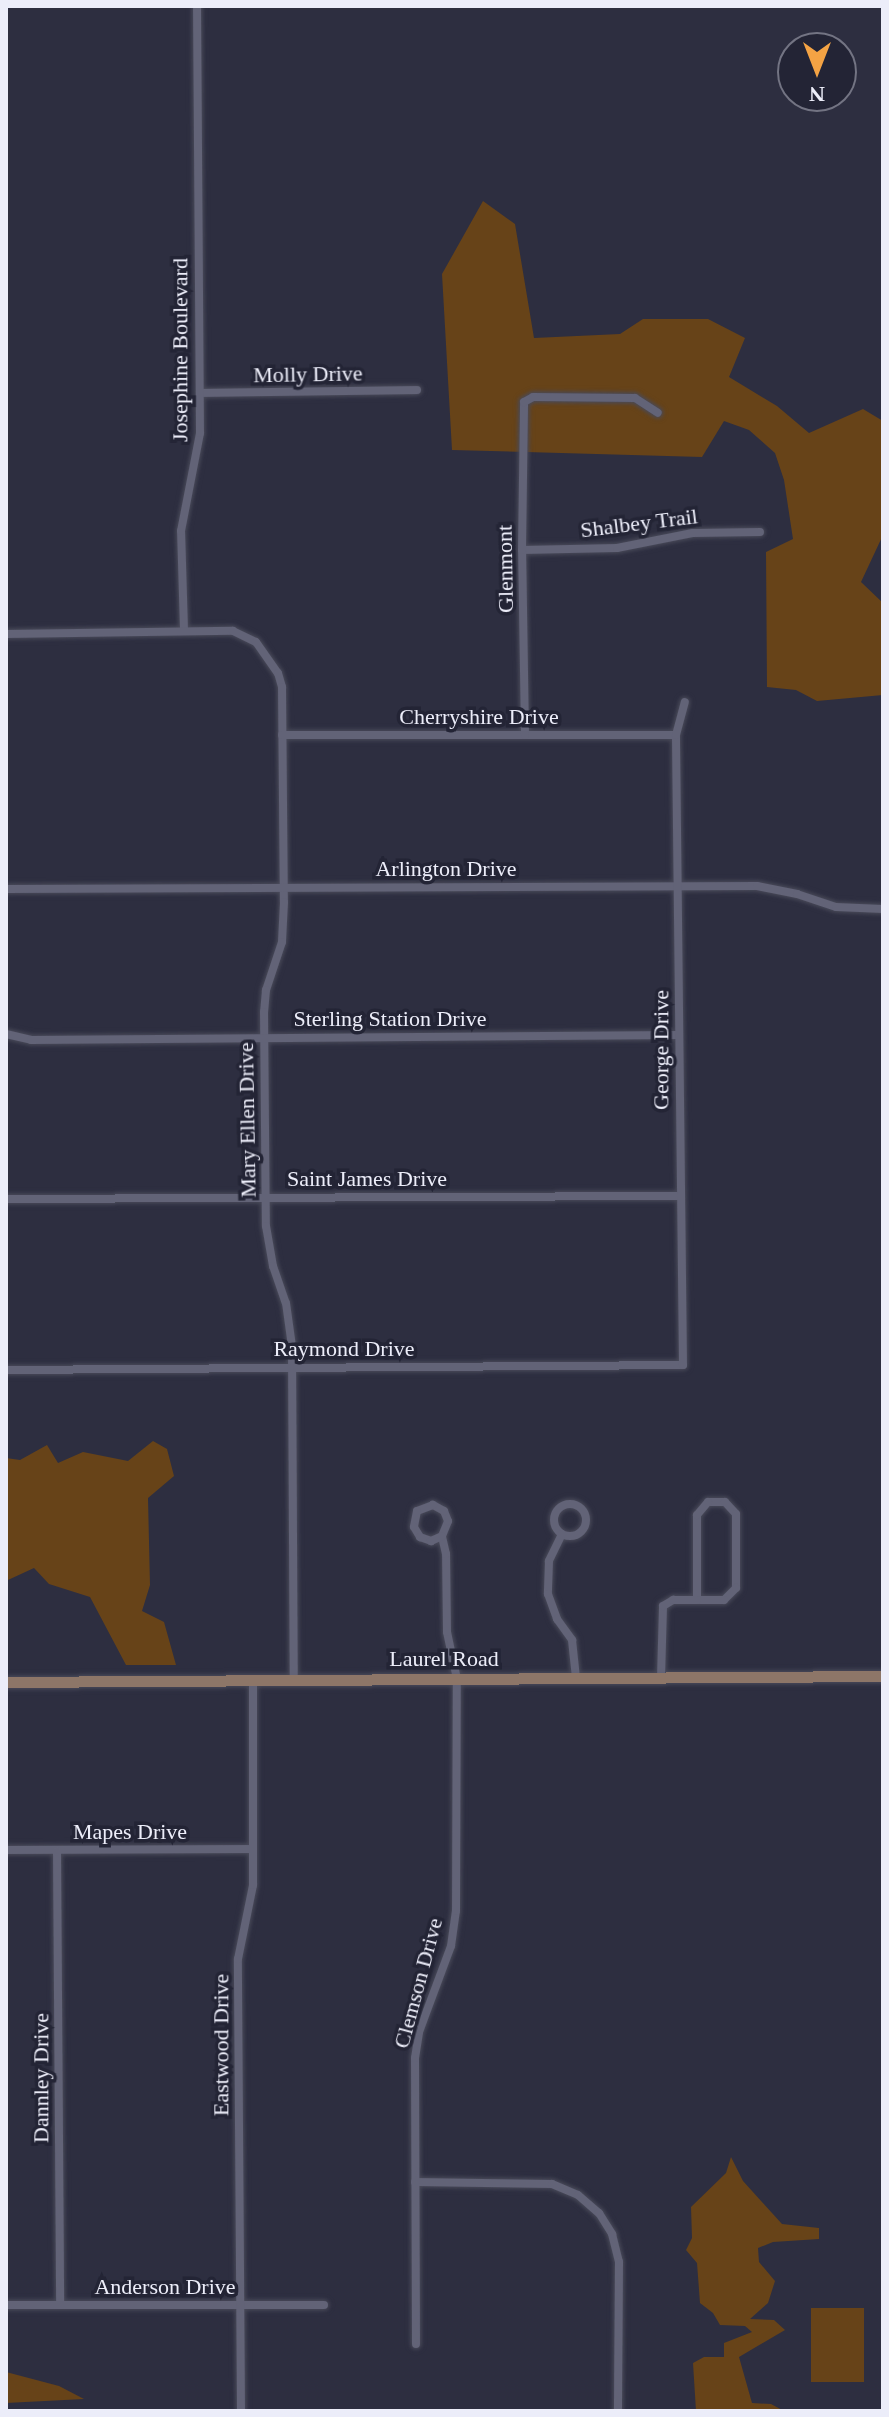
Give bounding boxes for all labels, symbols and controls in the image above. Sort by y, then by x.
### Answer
north arrow [777,32,857,112]
text: N [809,82,825,107]
street label: Josephine Boulevard [167,258,193,442]
street label: Molly Drive [253,360,363,388]
street label: Shalbey Trail [579,503,699,543]
street label: Glenmont [491,525,519,613]
street label: Cherryshire Drive [399,704,559,730]
street label: Arlington Drive [375,856,517,882]
street label: George Drive [648,990,674,1110]
street label: Sterling Station Drive [293,1006,487,1032]
street label: Mary Ellen Drive [232,1042,262,1198]
street label: Saint James Drive [287,1166,447,1192]
street label: Raymond Drive [273,1336,415,1362]
street label: Laurel Road [389,1646,499,1672]
street label: Mapes Drive [73,1819,187,1845]
street label: Clemson Drive [388,1915,448,2051]
street label: Eastwood Drive [208,1974,234,2116]
street label: Dannley Drive [28,2013,54,2143]
street label: Anderson Drive [94,2274,236,2300]

